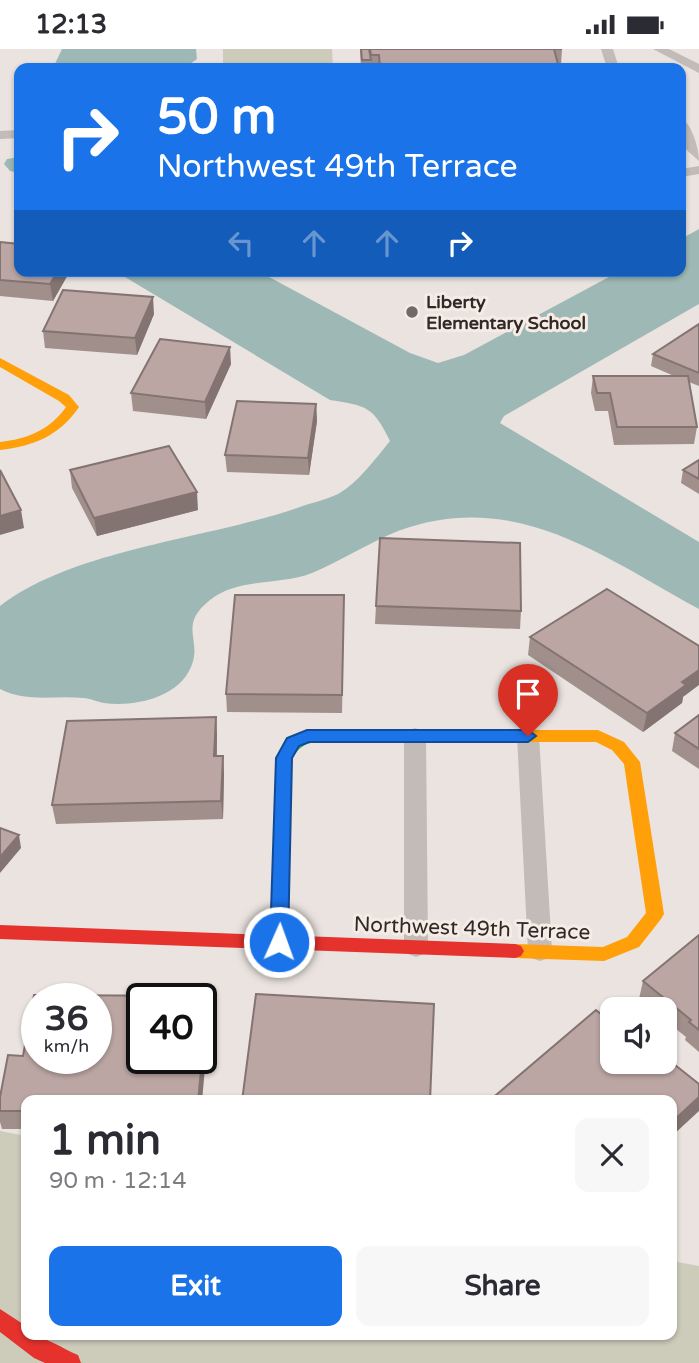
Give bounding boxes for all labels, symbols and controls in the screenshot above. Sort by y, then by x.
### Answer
text: 12:13 [35,9,107,40]
text: 50 m [157,88,276,147]
icon: right [42,91,133,182]
text: Northwest 49th Terrace [157,148,518,186]
icon: left [222,224,260,262]
icon: ahead [295,224,333,262]
icon: ahead [368,224,406,262]
icon: right [441,224,479,262]
place label: Liberty Elementary School [426,291,586,334]
marker: Liberty Elementary School [404,304,420,320]
pin [498,664,558,736]
icon: arrive [509,675,547,713]
position arrow [242,905,316,979]
street label: Northwest 49th Terrace [353,912,591,945]
speed limit sign: 40 [126,983,217,1074]
map controls [600,997,677,1074]
button: sound [600,997,677,1074]
text: 36 [45,998,88,1040]
text: km/h [44,1035,89,1057]
text: 1 min [49,1115,161,1166]
button: close [575,1118,649,1192]
text: 90 m · 12:14 [49,1167,187,1195]
button: Exit [49,1246,342,1326]
button: Share [356,1246,649,1326]

